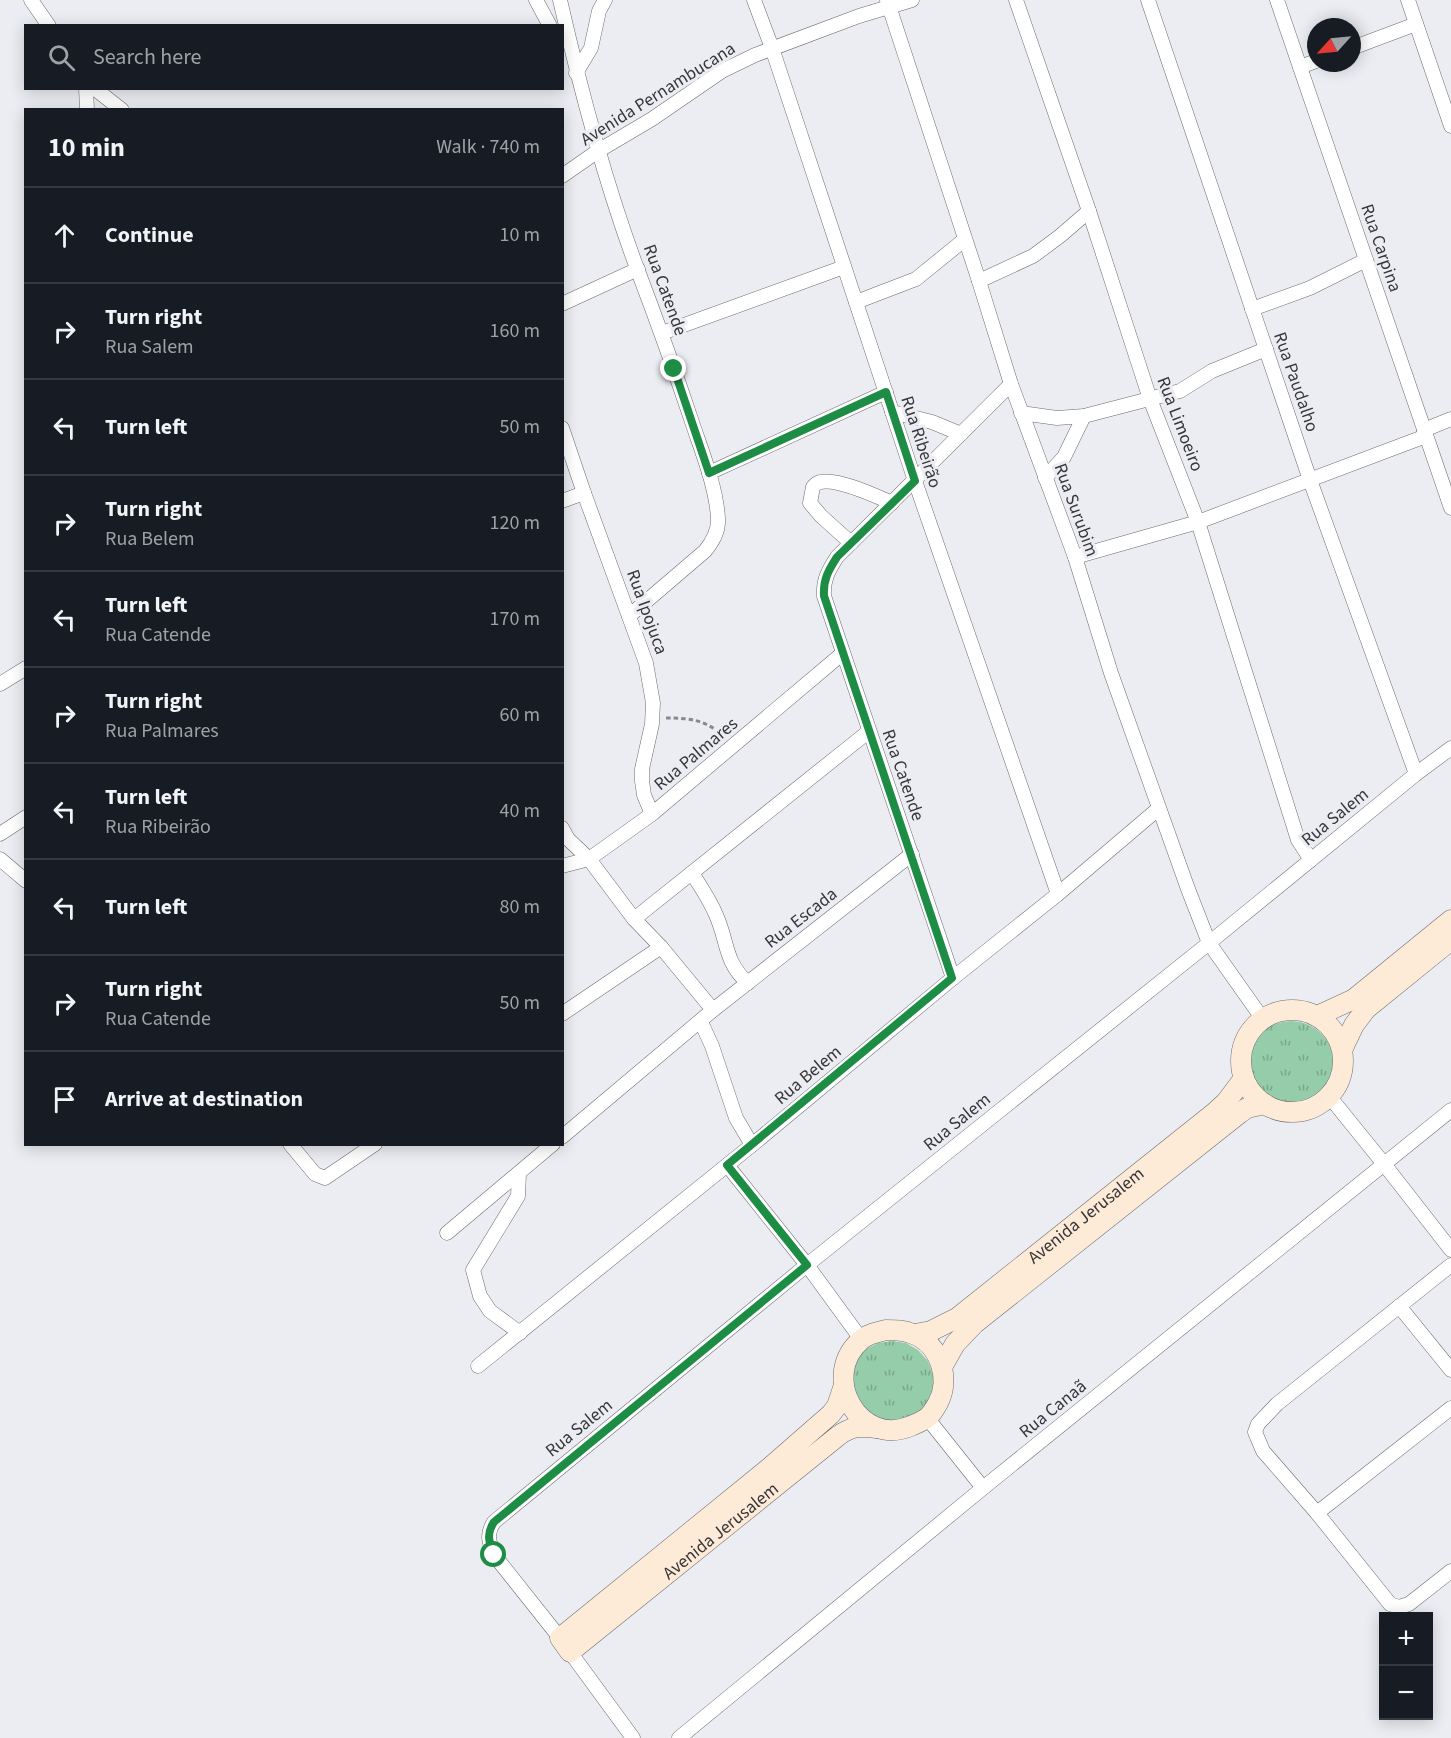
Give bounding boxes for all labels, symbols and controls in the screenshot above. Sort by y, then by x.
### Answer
north arrow [1307,18,1361,72]
search box [24,24,564,90]
street label: Avenida Pernambucana [576,36,740,152]
icon: search [45,41,78,74]
text: Search here [93,41,201,73]
text: 10 min [48,129,125,166]
text: Walk · 740 m [436,133,540,161]
street label: Rua Carpina [1354,201,1408,295]
icon: ahead [48,219,81,252]
text: Continue [105,219,194,251]
text: 10 m [500,221,540,249]
street label: Rua Catende [637,241,693,339]
text: Turn right [105,301,202,333]
icon: right [48,315,81,348]
text: 160 m [490,317,540,345]
street label: Rua Paudalho [1267,329,1325,435]
text: Rua Salem [105,333,194,361]
route end [660,355,686,381]
street label: Rua Limoeiro [1150,373,1210,475]
street label: Rua Ribeirão [894,393,948,491]
icon: left [48,411,81,444]
text: Turn left [105,411,187,443]
text: 50 m [500,413,540,441]
street label: Rua Surubim [1048,460,1104,560]
text: Turn right [105,493,202,525]
icon: right [48,507,81,540]
text: 120 m [490,509,540,537]
text: Rua Belem [105,525,195,553]
street label: Rua Ipojuca [620,566,674,658]
text: Turn left [105,589,187,621]
icon: left [48,603,81,636]
text: 170 m [490,605,540,633]
text: Rua Catende [105,621,211,649]
text: Turn right [105,685,202,717]
icon: right [48,699,81,732]
text: 60 m [500,701,540,729]
street label: Rua Palmares [649,712,743,796]
text: Rua Palmares [105,717,219,745]
street label: Rua Catende [876,726,930,824]
text: Turn left [105,781,187,813]
street label: Rua Salem [1296,782,1374,852]
icon: left [48,795,81,828]
text: 40 m [500,797,540,825]
text: Rua Ribeirão [105,813,211,841]
street label: Rua Escada [759,882,843,954]
icon: left [48,891,81,924]
text: Turn left [105,891,187,923]
text: 80 m [500,893,540,921]
text: Turn right [105,973,202,1005]
icon: right [48,987,81,1020]
text: 50 m [500,989,540,1017]
text: Rua Catende [105,1005,211,1033]
street label: Rua Belem [769,1039,847,1111]
icon: arrive [48,1083,81,1116]
text: Arrive at destination [105,1083,303,1115]
street label: Rua Salem [918,1087,996,1157]
street label: Avenida Jerusalem [1022,1161,1149,1270]
street label: Rua Canaã [1014,1374,1092,1444]
street label: Rua Salem [540,1393,618,1463]
street label: Avenida Jerusalem [657,1476,784,1585]
route start [480,1541,506,1567]
map controls [1379,1612,1433,1720]
button: + [1379,1612,1433,1666]
button: − [1379,1666,1433,1720]

